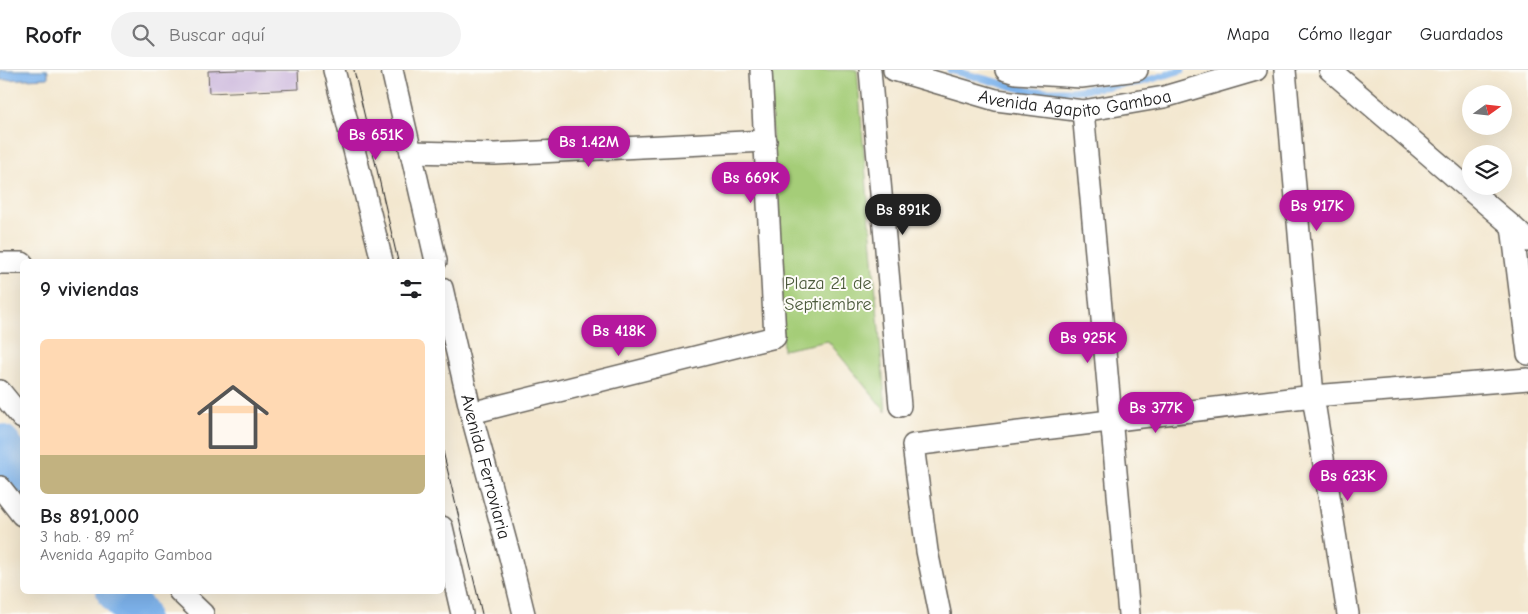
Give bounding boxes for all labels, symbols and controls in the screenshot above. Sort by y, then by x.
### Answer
search box [111,12,461,57]
text: Roofr [25,21,81,49]
icon: search [129,21,157,49]
text: Buscar aquí [169,24,265,46]
text: Mapa [1227,24,1270,45]
text: Cómo llegar [1298,24,1392,45]
text: Guardados [1420,24,1503,45]
street label: Avenida Agapito Gamboa [976,85,1174,122]
north arrow [1462,85,1512,135]
map controls [1462,85,1512,195]
pin: Bs 651K [330,118,422,161]
text: Bs 651K [349,126,403,144]
pin: Bs 1.42M [537,126,641,168]
text: Bs 1.42M [559,133,619,151]
button: layers [1462,145,1512,195]
pin: Bs 669K [705,162,797,204]
text: Bs 669K [723,169,779,187]
pin: Bs 917K [1271,190,1363,232]
pin: Bs 891K [857,194,949,236]
text: Bs 917K [1290,197,1344,215]
text: Bs 891K [876,201,930,219]
park label: Plaza 21 de Septiembre [784,273,872,315]
icon: filters [397,275,425,303]
text: 9 viviendas [40,277,139,301]
pin: Bs 418K [573,314,665,357]
text: Bs 418K [592,322,646,340]
pin: Bs 925K [1042,322,1134,364]
text: Bs 925K [1060,329,1116,347]
icon: home [188,372,278,462]
pin: Bs 377K [1110,392,1202,434]
street label: Avenida Ferroviaria [456,393,515,541]
text: Bs 377K [1129,399,1183,417]
pin: Bs 623K [1302,460,1394,502]
text: Bs 623K [1320,467,1376,485]
text: Bs 891,000 [40,504,139,528]
text: 3 hab. · 89 m² [40,528,134,546]
text: Avenida Agapito Gamboa [40,546,213,564]

